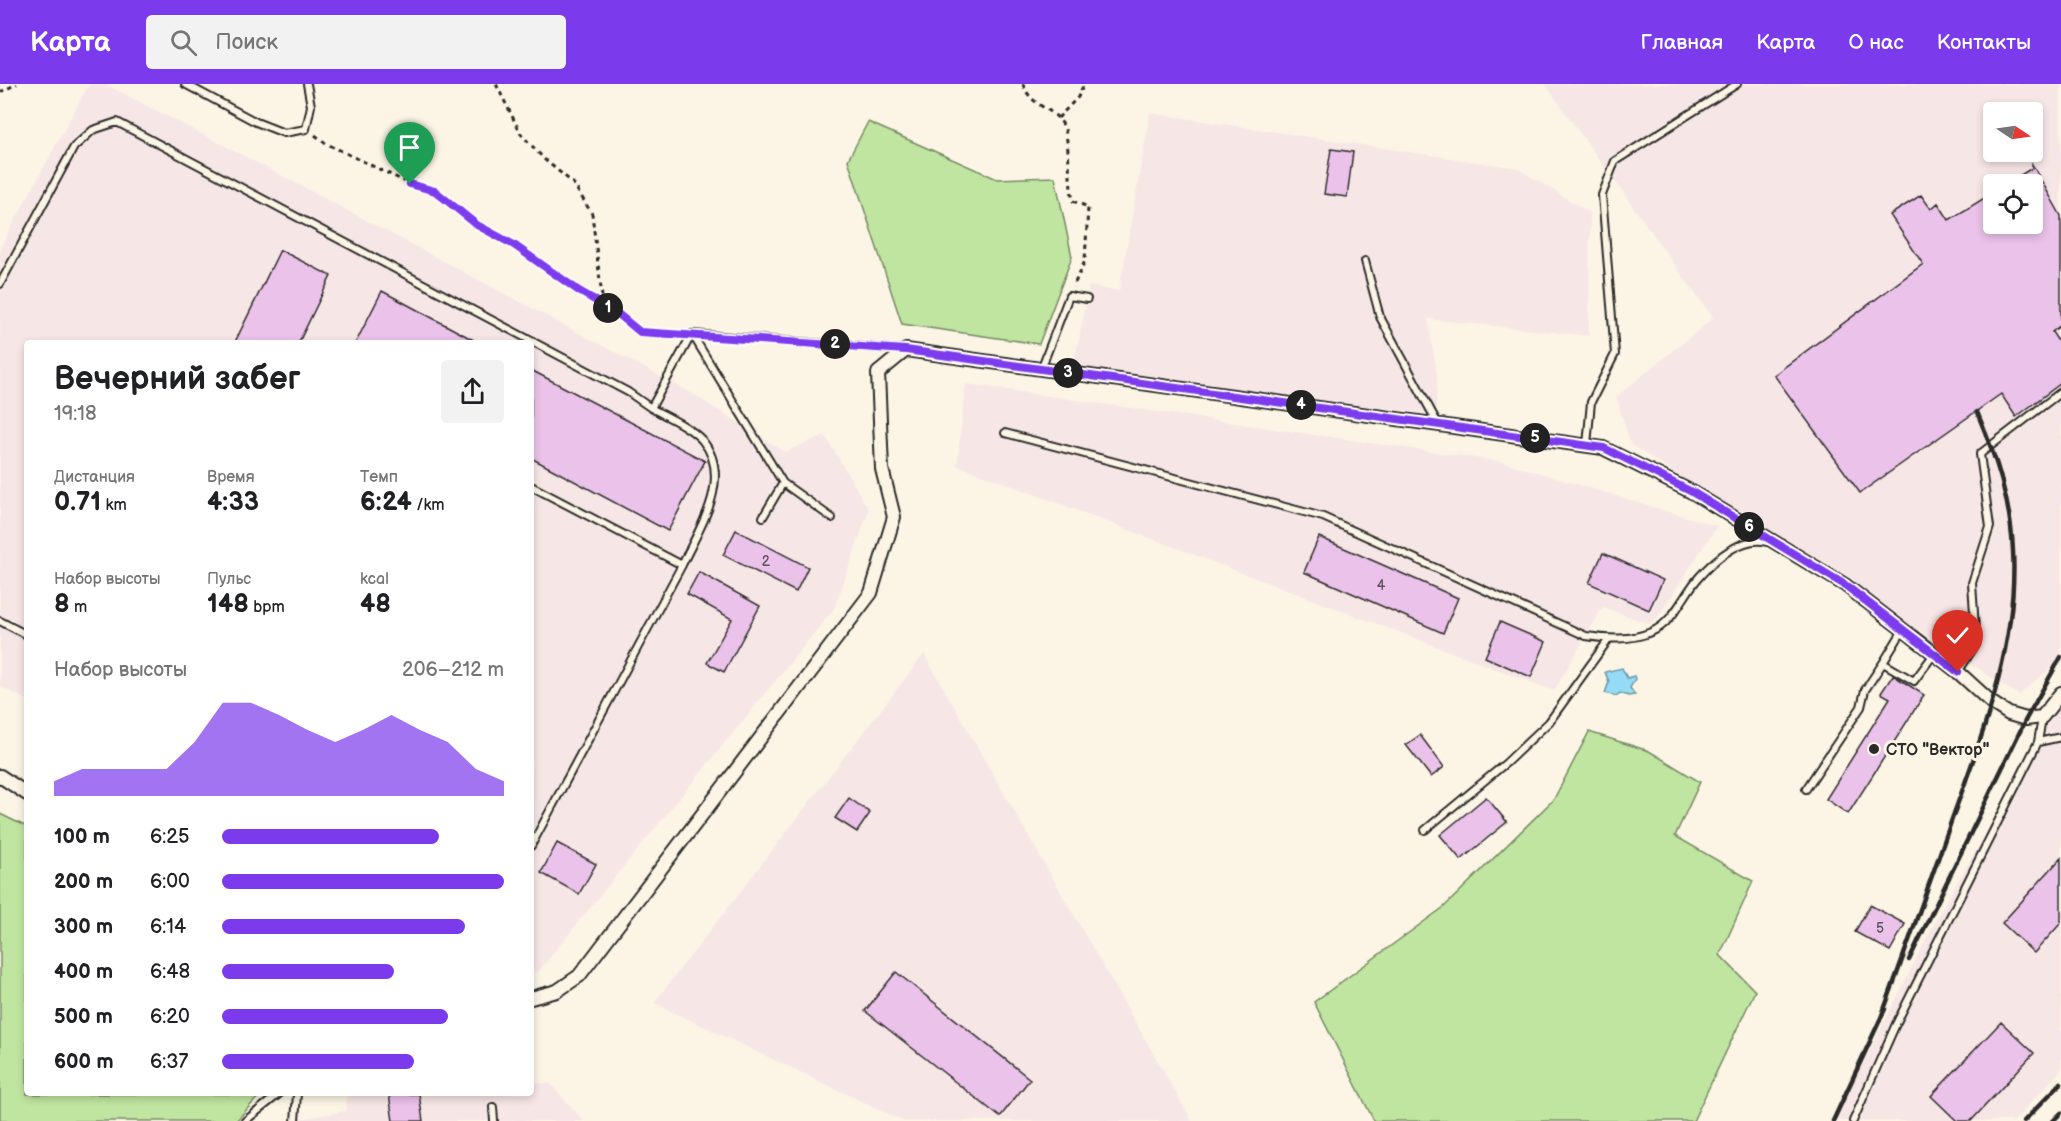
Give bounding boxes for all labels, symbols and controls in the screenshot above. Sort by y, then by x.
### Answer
search box [146,15,566,69]
text: Карта [30,26,110,59]
icon: search [167,26,200,59]
text: Поиск [215,29,278,56]
text: Главная [1640,30,1723,55]
text: Карта [1756,30,1815,55]
text: О нас [1848,30,1904,55]
text: Контакты [1937,30,2031,55]
north arrow [1983,102,2043,162]
map controls [1983,102,2043,234]
pin [384,122,435,184]
icon: arrive [393,131,426,164]
button: locate [1983,174,2043,234]
pin: 1 [593,293,623,323]
text: 1 [605,298,611,317]
pin: 2 [820,329,850,359]
text: 2 [830,334,840,353]
pin: 3 [1053,358,1083,388]
text: Вечерний забег [54,359,301,399]
button: share [441,360,504,423]
text: 3 [1063,363,1073,382]
pin: 4 [1286,390,1316,420]
text: 4 [1296,395,1306,414]
text: 19:18 [54,402,97,426]
pin: 5 [1520,423,1550,453]
text: 5 [1530,428,1540,447]
text: Дистанция [54,468,135,487]
text: Время [207,468,255,487]
text: Темп [360,468,398,487]
text: 0.71 [54,487,101,518]
text: 4:33 [207,487,259,518]
text: 6:24 [360,487,412,518]
text: km [101,496,127,515]
text: /km [412,496,445,515]
pin: 6 [1734,512,1764,542]
text: 6 [1744,517,1754,536]
house number: 2 [762,553,771,570]
text: Набор высоты [54,570,161,589]
text: Пульс [207,570,251,589]
text: kcal [360,570,389,589]
house number: 4 [1377,577,1386,594]
text: 8 [54,589,70,620]
text: 148 [207,589,249,620]
text: 48 [360,589,391,620]
text: m [70,598,87,617]
text: bpm [249,598,285,617]
pin [1932,610,1983,672]
icon: check [1941,619,1974,652]
text: Набор высоты [54,658,187,682]
text: 206–212 m [402,658,504,682]
place label: СТО "Вектор" [1886,741,1989,760]
marker: СТО "Вектор" [1867,742,1881,756]
text: 100 m [54,825,110,849]
text: 6:25 [150,825,190,849]
text: 200 m [54,870,113,894]
text: 6:00 [150,870,190,894]
text: 300 m [54,915,113,939]
text: 6:14 [150,915,186,939]
house number: 5 [1876,920,1884,937]
text: 400 m [54,960,113,984]
text: 6:48 [150,960,190,984]
text: 500 m [54,1005,113,1029]
text: 6:20 [150,1005,190,1029]
text: 600 m [54,1050,114,1074]
text: 6:37 [150,1050,188,1074]

